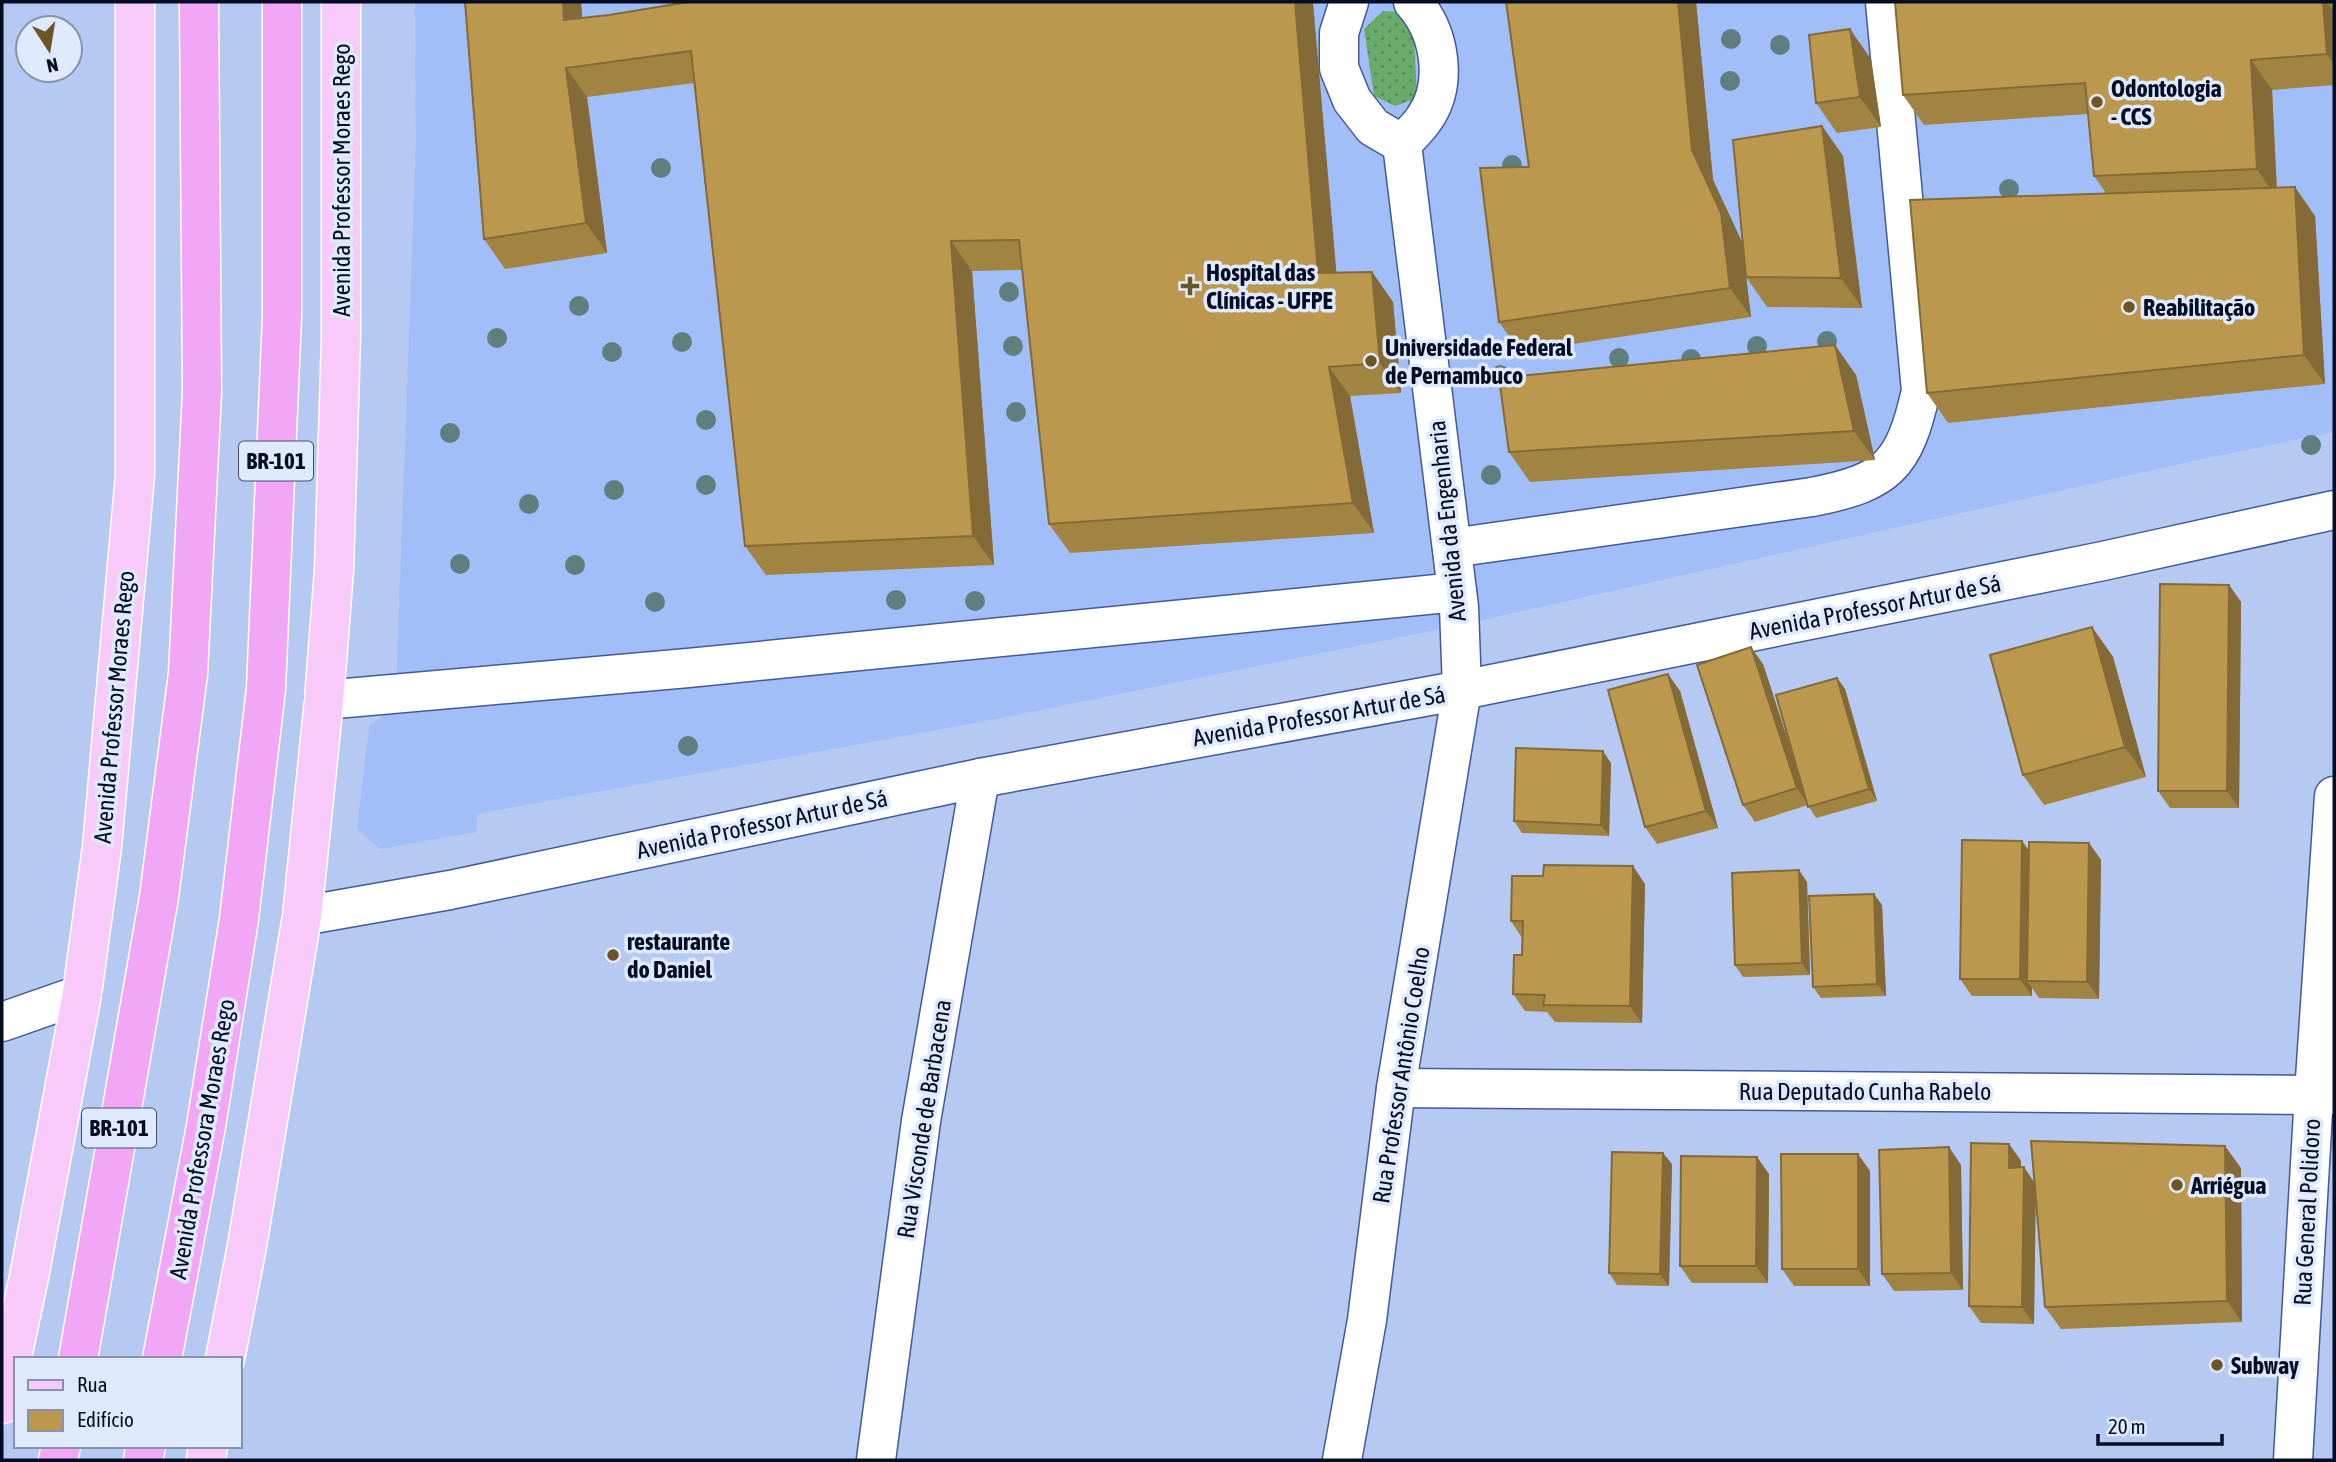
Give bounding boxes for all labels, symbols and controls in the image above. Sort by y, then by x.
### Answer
north arrow [14,14,84,84]
street label: Avenida Professor Moraes Rego [328,43,355,317]
text: N [45,54,60,78]
place label: Odontologia - CCS [2111,75,2222,130]
marker: Odontologia - CCS [2089,94,2105,110]
place label: Hospital das Clínicas - UFPE [1206,259,1333,314]
marker: Hospital das Clínicas - UFPE [1180,276,1200,296]
place label: Reabilitação [2143,294,2255,321]
marker: Reabilitação [2121,299,2137,315]
place label: Universidade Federal de Pernambuco [1385,334,1573,389]
marker: Universidade Federal de Pernambuco [1363,353,1379,369]
street label: Avenida da Engenharia [1423,419,1471,623]
road number: BR-101 [239,442,313,481]
street label: Avenida Professor Artur de Sá [1747,569,2003,645]
street label: Avenida Professor Moraes Rego [89,570,139,844]
street label: Avenida Professor Artur de Sá [1191,680,1447,752]
street label: Avenida Professor Artur de Sá [634,784,890,864]
place label: restaurante do Daniel [627,928,730,983]
street label: Rua Professor Antônio Coelho [1367,945,1435,1205]
marker: restaurante do Daniel [605,947,621,963]
street label: Avenida Professora Moraes Rego [164,997,240,1281]
street label: Rua Visconde de Barbacena [892,998,956,1240]
street label: Rua Deputado Cunha Rabelo [1739,1078,1991,1105]
road number: BR-101 [82,1108,156,1148]
street label: Rua General Polidoro [2289,1118,2325,1306]
place label: Arriégua [2190,1172,2266,1199]
marker: Arriégua [2169,1177,2185,1193]
place label: Subway [2231,1352,2299,1379]
legend [14,1357,242,1448]
marker: Subway [2209,1357,2225,1373]
text: Rua [77,1372,107,1396]
scale bar [2098,1402,2222,1446]
text: Edifício [77,1407,134,1431]
text: 20 m [2108,1414,2146,1438]

